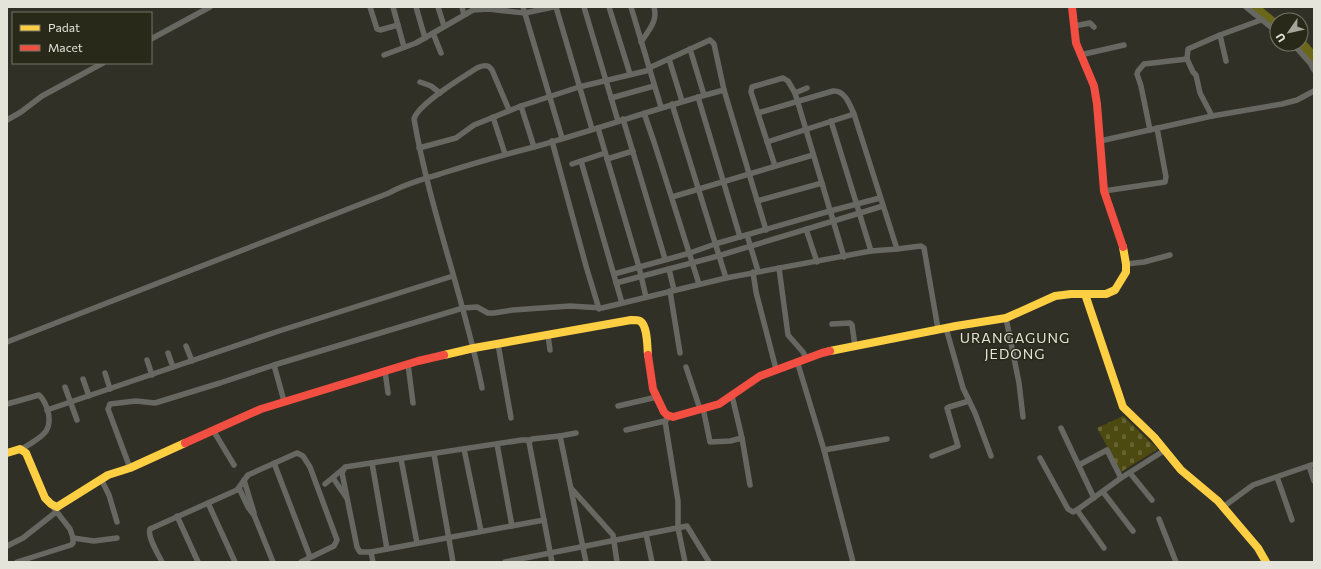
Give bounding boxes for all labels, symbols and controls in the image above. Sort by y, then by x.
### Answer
legend [12,12,152,64]
north arrow [1269,12,1309,52]
text: Padat [48,20,80,34]
text: U [1273,31,1288,45]
text: Macet [48,40,83,54]
district label: URANGAGUNG JEDONG [960,329,1070,362]

